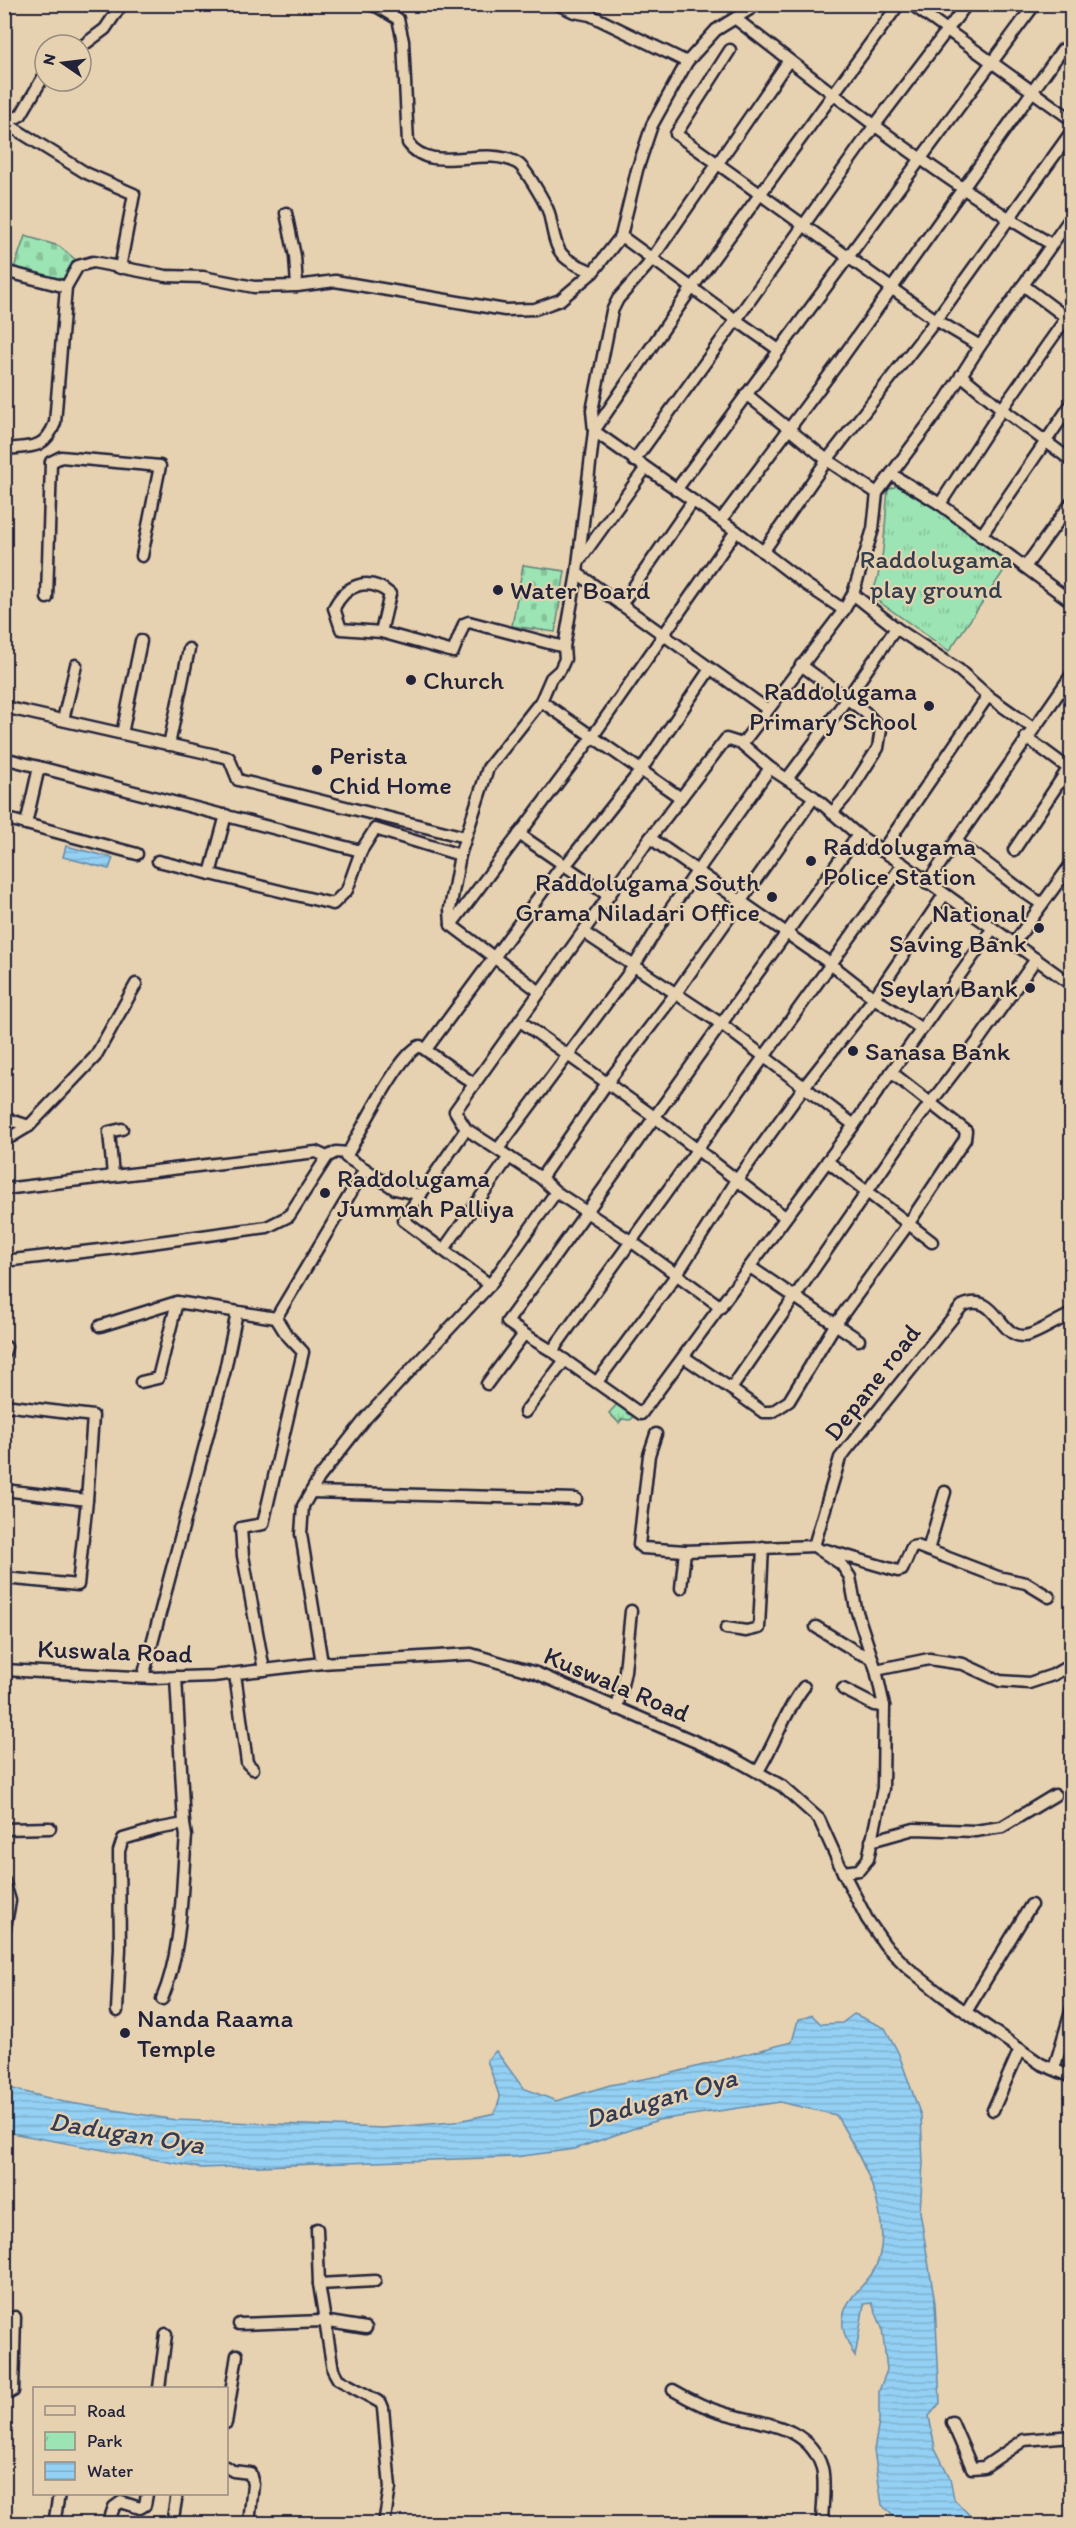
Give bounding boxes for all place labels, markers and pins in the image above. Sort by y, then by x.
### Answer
place label: Water Board [510,574,651,606]
marker: Water Board [491,583,505,597]
place label: Church [423,664,504,696]
marker: Church [404,673,418,687]
place label: Raddolugama Primary School [749,675,917,737]
marker: Raddolugama Primary School [922,699,936,713]
place label: Perista Chid Home [329,739,452,801]
marker: Perista Chid Home [310,763,324,777]
place label: Raddolugama Police Station [823,830,976,892]
marker: Raddolugama Police Station [804,854,818,868]
place label: Raddolugama South Grama Niladari Office [515,866,760,928]
marker: Raddolugama South Grama Niladari Office [765,890,779,904]
place label: National Saving Bank [889,897,1027,959]
marker: National Saving Bank [1032,921,1046,935]
place label: Seylan Bank [880,972,1018,1004]
marker: Seylan Bank [1023,981,1037,995]
place label: Sanasa Bank [865,1035,1011,1067]
marker: Sanasa Bank [846,1044,860,1058]
place label: Raddolugama Jummah Palliya [337,1162,514,1224]
marker: Raddolugama Jummah Palliya [318,1186,332,1200]
place label: Nanda Raama Temple [137,2002,293,2064]
marker: Nanda Raama Temple [118,2026,132,2040]

